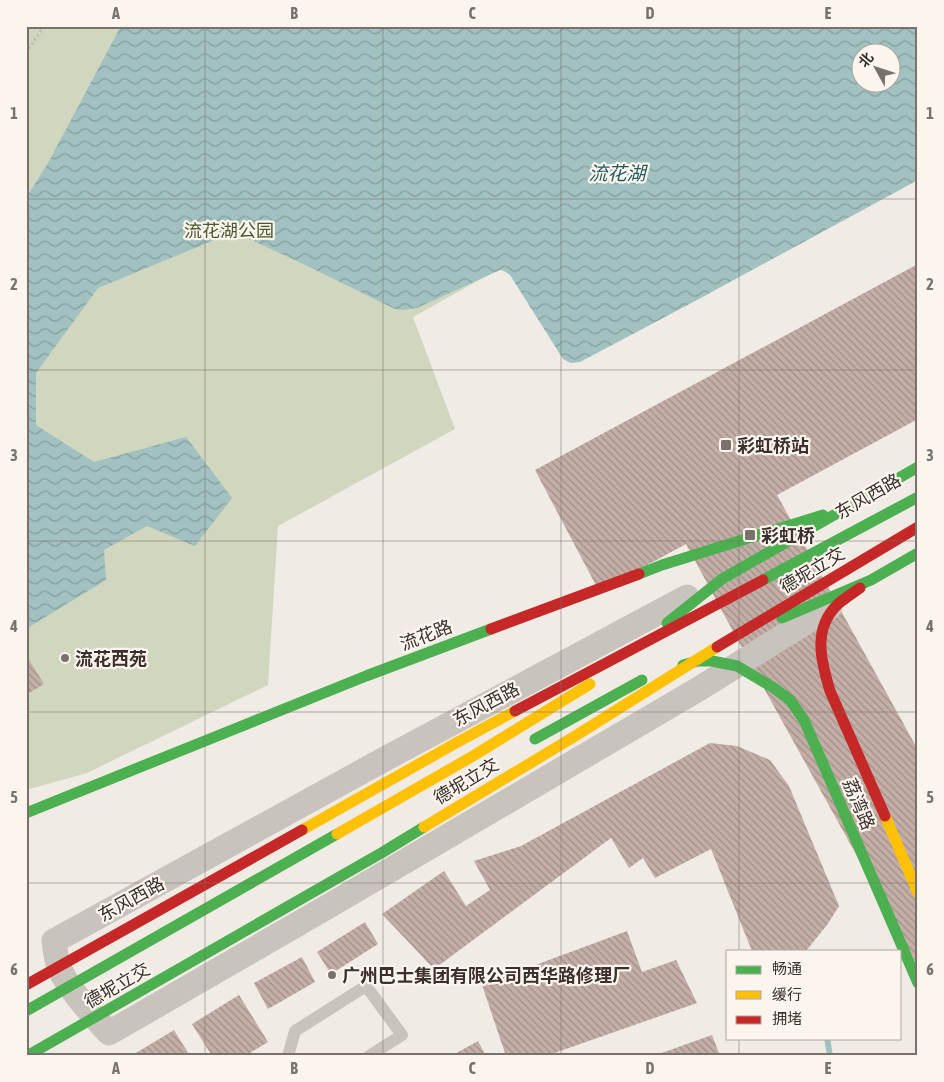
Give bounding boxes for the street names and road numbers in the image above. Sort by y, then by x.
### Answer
street label: 东风西路 [832,469,904,523]
street label: 德坭立交 [776,542,848,598]
street label: 流花路 [397,616,455,654]
street label: 东风西路 [449,678,523,730]
street label: 德坭立交 [430,753,502,809]
street label: 荔湾路 [839,775,879,833]
street label: 东风西路 [94,872,168,926]
street label: 德坭立交 [81,958,153,1012]

